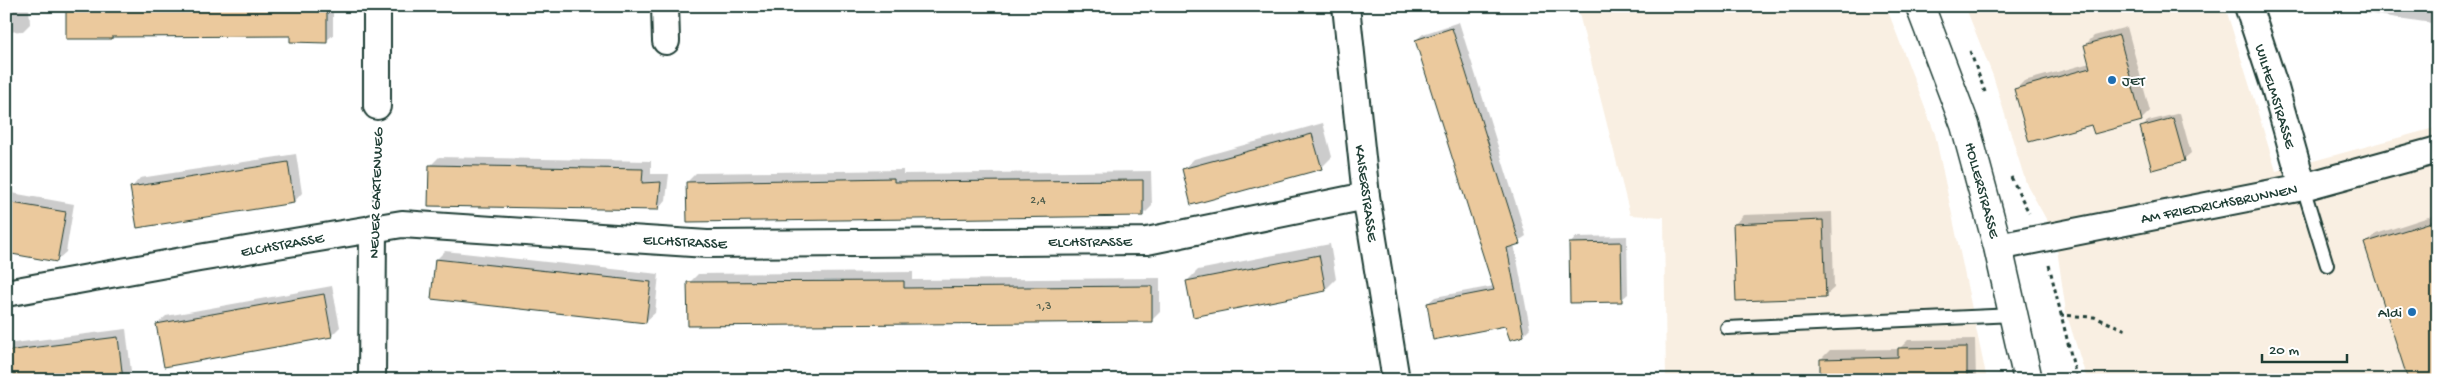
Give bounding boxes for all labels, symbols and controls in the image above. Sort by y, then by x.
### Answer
street label: WILHELMSTRASSE [2250,42,2299,152]
place label: JET [2122,73,2146,91]
marker: JET [2106,74,2118,86]
street label: NEUER GARTENWEG [366,127,388,259]
street label: HOLLERSTRASSE [1960,141,2003,241]
street label: KAISERSTRASSE [1349,144,1381,243]
street label: AM FRIEDRICHSBRUNNEN [2140,181,2299,229]
house number: 2,4 [1030,194,1046,208]
street label: ELCHSTRASSE [239,230,326,262]
street label: ELCHSTRASSE [642,232,728,254]
street label: ELCHSTRASSE [1048,234,1133,252]
house number: 1,3 [1036,300,1051,314]
place label: Aldi [2378,305,2402,323]
marker: Aldi [2406,306,2418,318]
scale bar [2262,331,2346,363]
text: 20 m [2269,342,2299,360]

